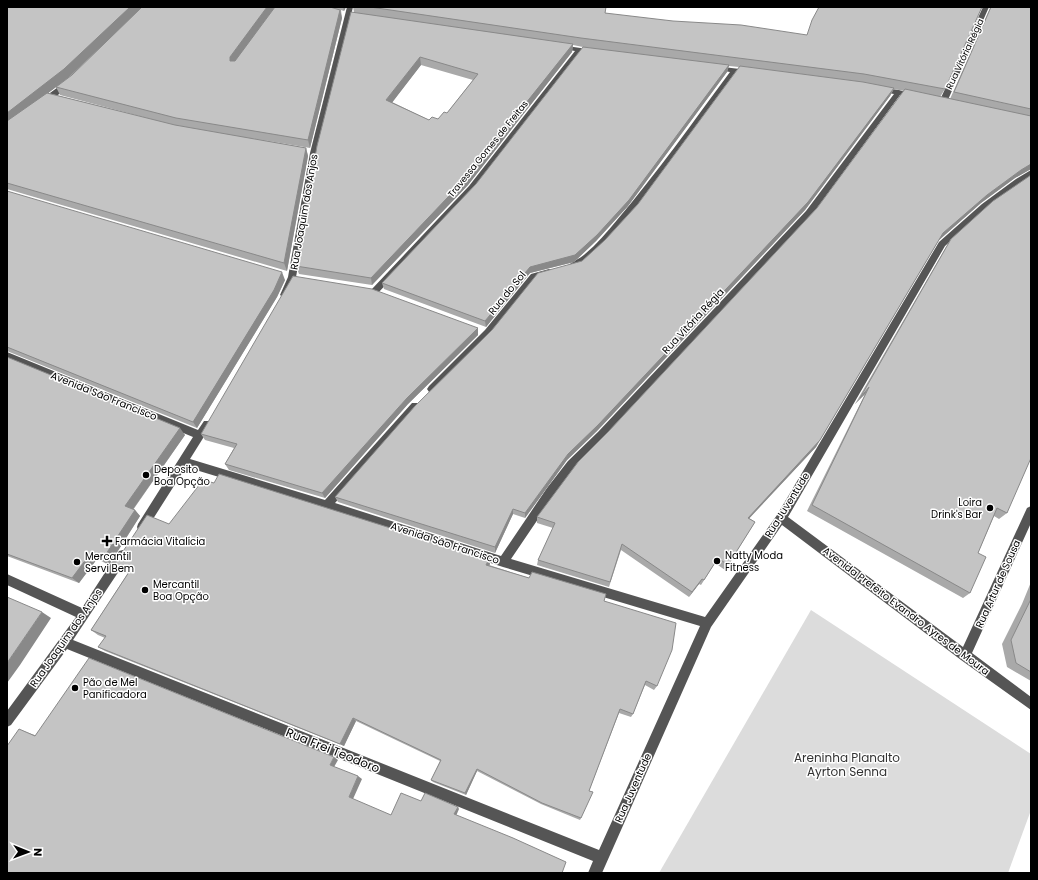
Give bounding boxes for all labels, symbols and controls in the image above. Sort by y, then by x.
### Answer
street label: Rua Vitória Régia [943,17,987,91]
street label: Travessa Gomes de Freitas [445,98,531,200]
street label: Rua Joaquim dos Anjos [286,153,322,271]
street label: Rua do Sol [485,268,529,318]
street label: Rua Vitória Régia [659,285,727,357]
street label: Avenida São Francisco [49,368,159,424]
place label: Deposito Boa Opção [154,462,210,489]
street label: Rua Juventude [761,469,813,541]
marker: Deposito Boa Opção [141,470,151,480]
place label: Loira Drink's Bar [931,495,982,522]
marker: Loira Drink's Bar [985,503,995,513]
street label: Avenida São Francisco [389,518,501,568]
place label: Farmácia Vitalícia [115,534,205,549]
marker: Farmácia Vitalícia [102,536,112,546]
street label: Rua Artur de Sousa [972,538,1024,630]
street label: Avenida Prefeito Evandro Ayres de Moura [820,543,992,679]
place label: Natty Moda Fitness [725,548,783,575]
place label: Mercantil Servi Bem [85,549,134,576]
marker: Natty Moda Fitness [712,556,722,566]
marker: Mercantil Servi Bem [72,557,82,567]
place label: Mercantil Boa Opção [153,577,209,604]
marker: Mercantil Boa Opção [140,585,150,595]
street label: Rua Joaquim dos Anjos [26,586,106,690]
place label: Pão de Mel Panificadora [83,675,147,702]
marker: Pão de Mel Panificadora [70,683,80,693]
street label: Rua Frei Teodoro [283,723,383,777]
park label: Areninha Planalto Ayrton Senna [794,749,900,780]
street label: Rua Juventude [611,751,655,825]
north arrow [8,832,48,872]
text: N [30,848,46,856]

